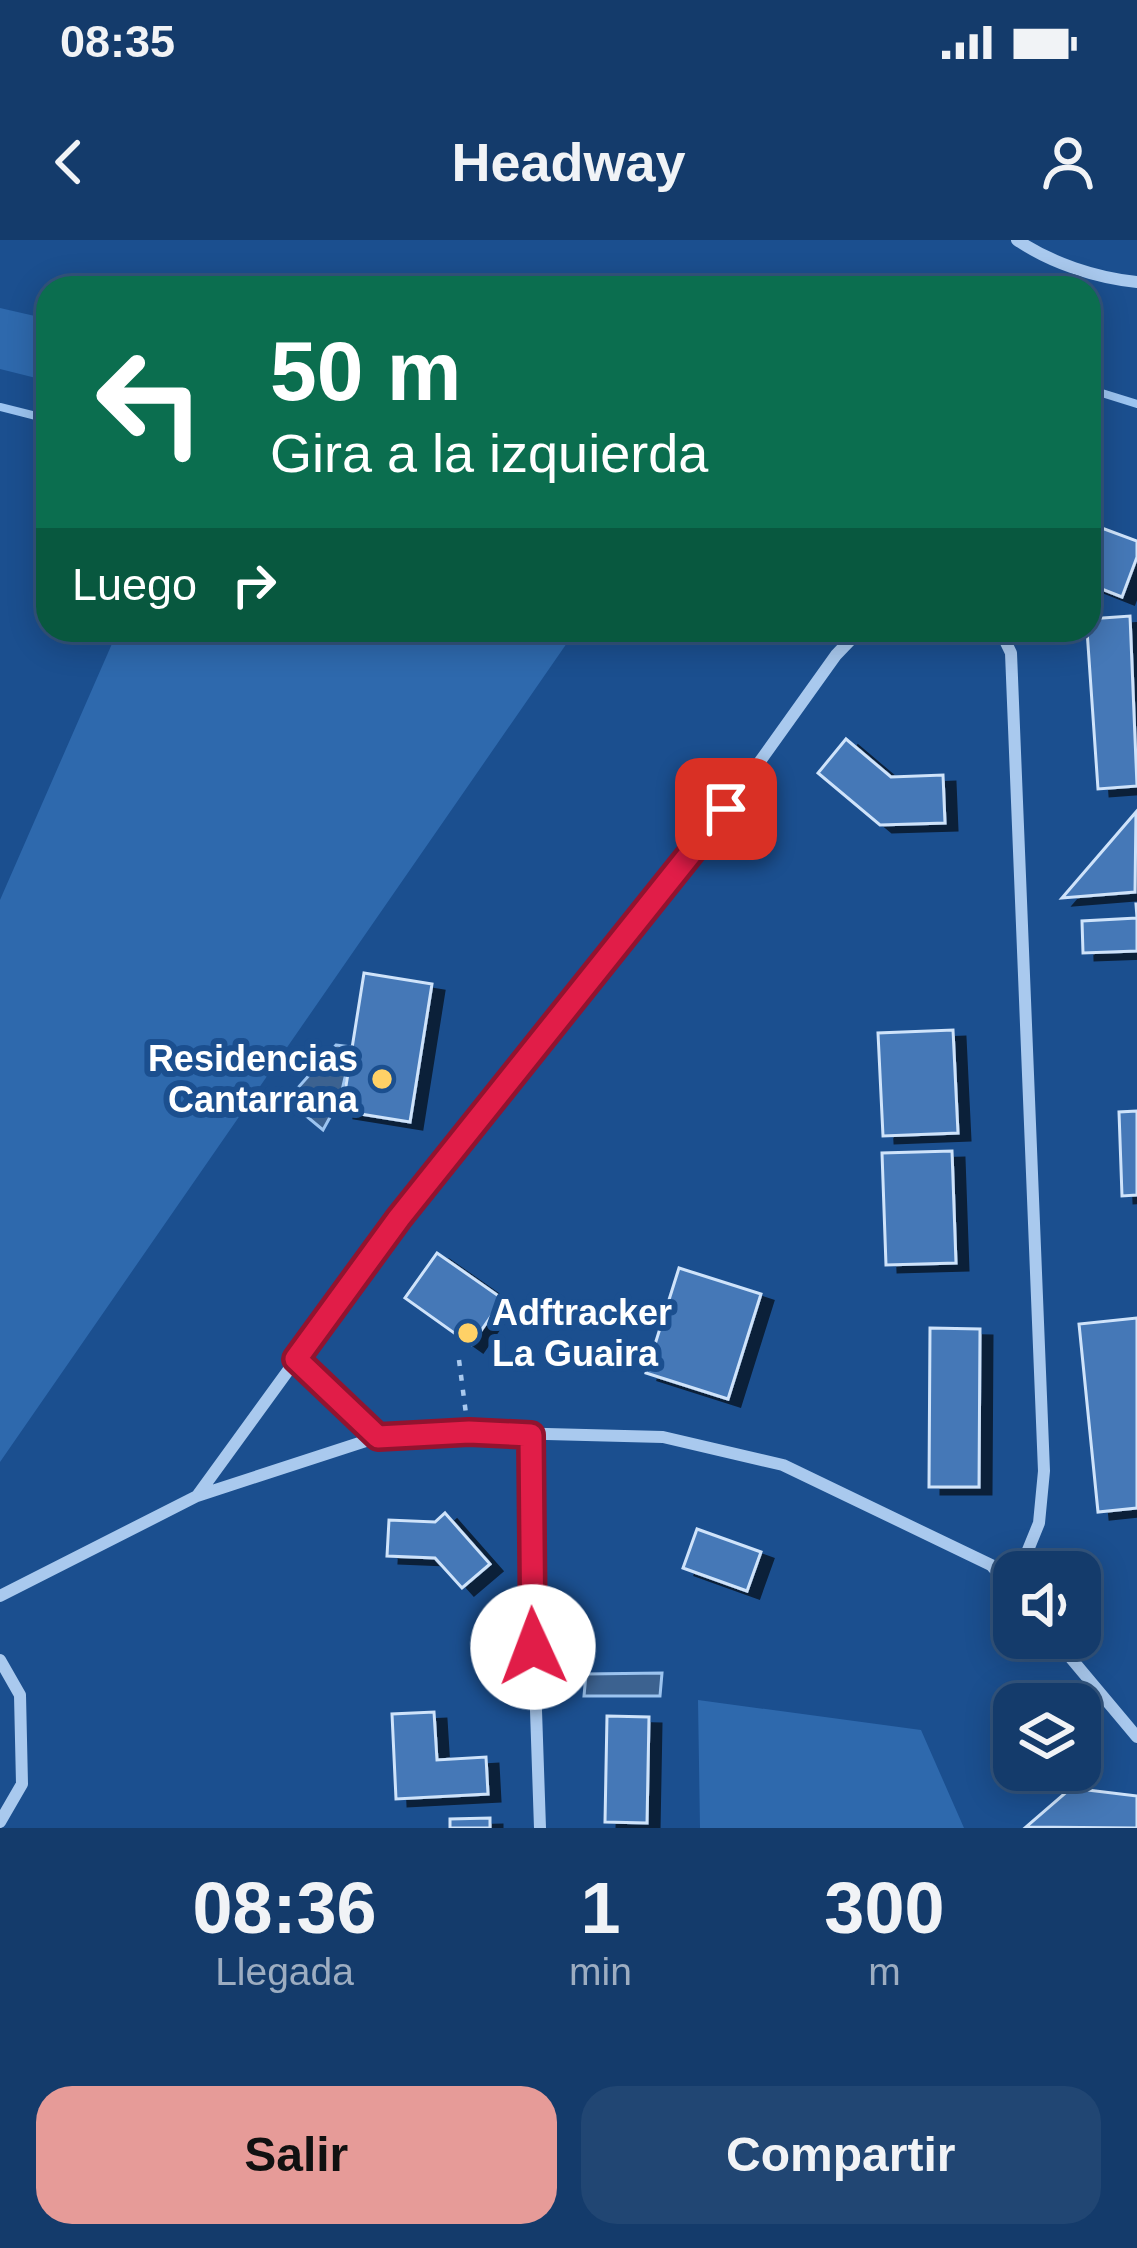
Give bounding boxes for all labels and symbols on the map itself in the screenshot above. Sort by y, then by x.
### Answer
pin [675,758,777,860]
place label: Residencias Cantarrana [148,1038,359,1120]
marker: Residencias Cantarrana [369,1066,395,1092]
place label: Adftracker La Guaira [492,1292,672,1374]
marker: Adftracker La Guaira [455,1320,481,1346]
position arrow [470,1584,596,1710]

